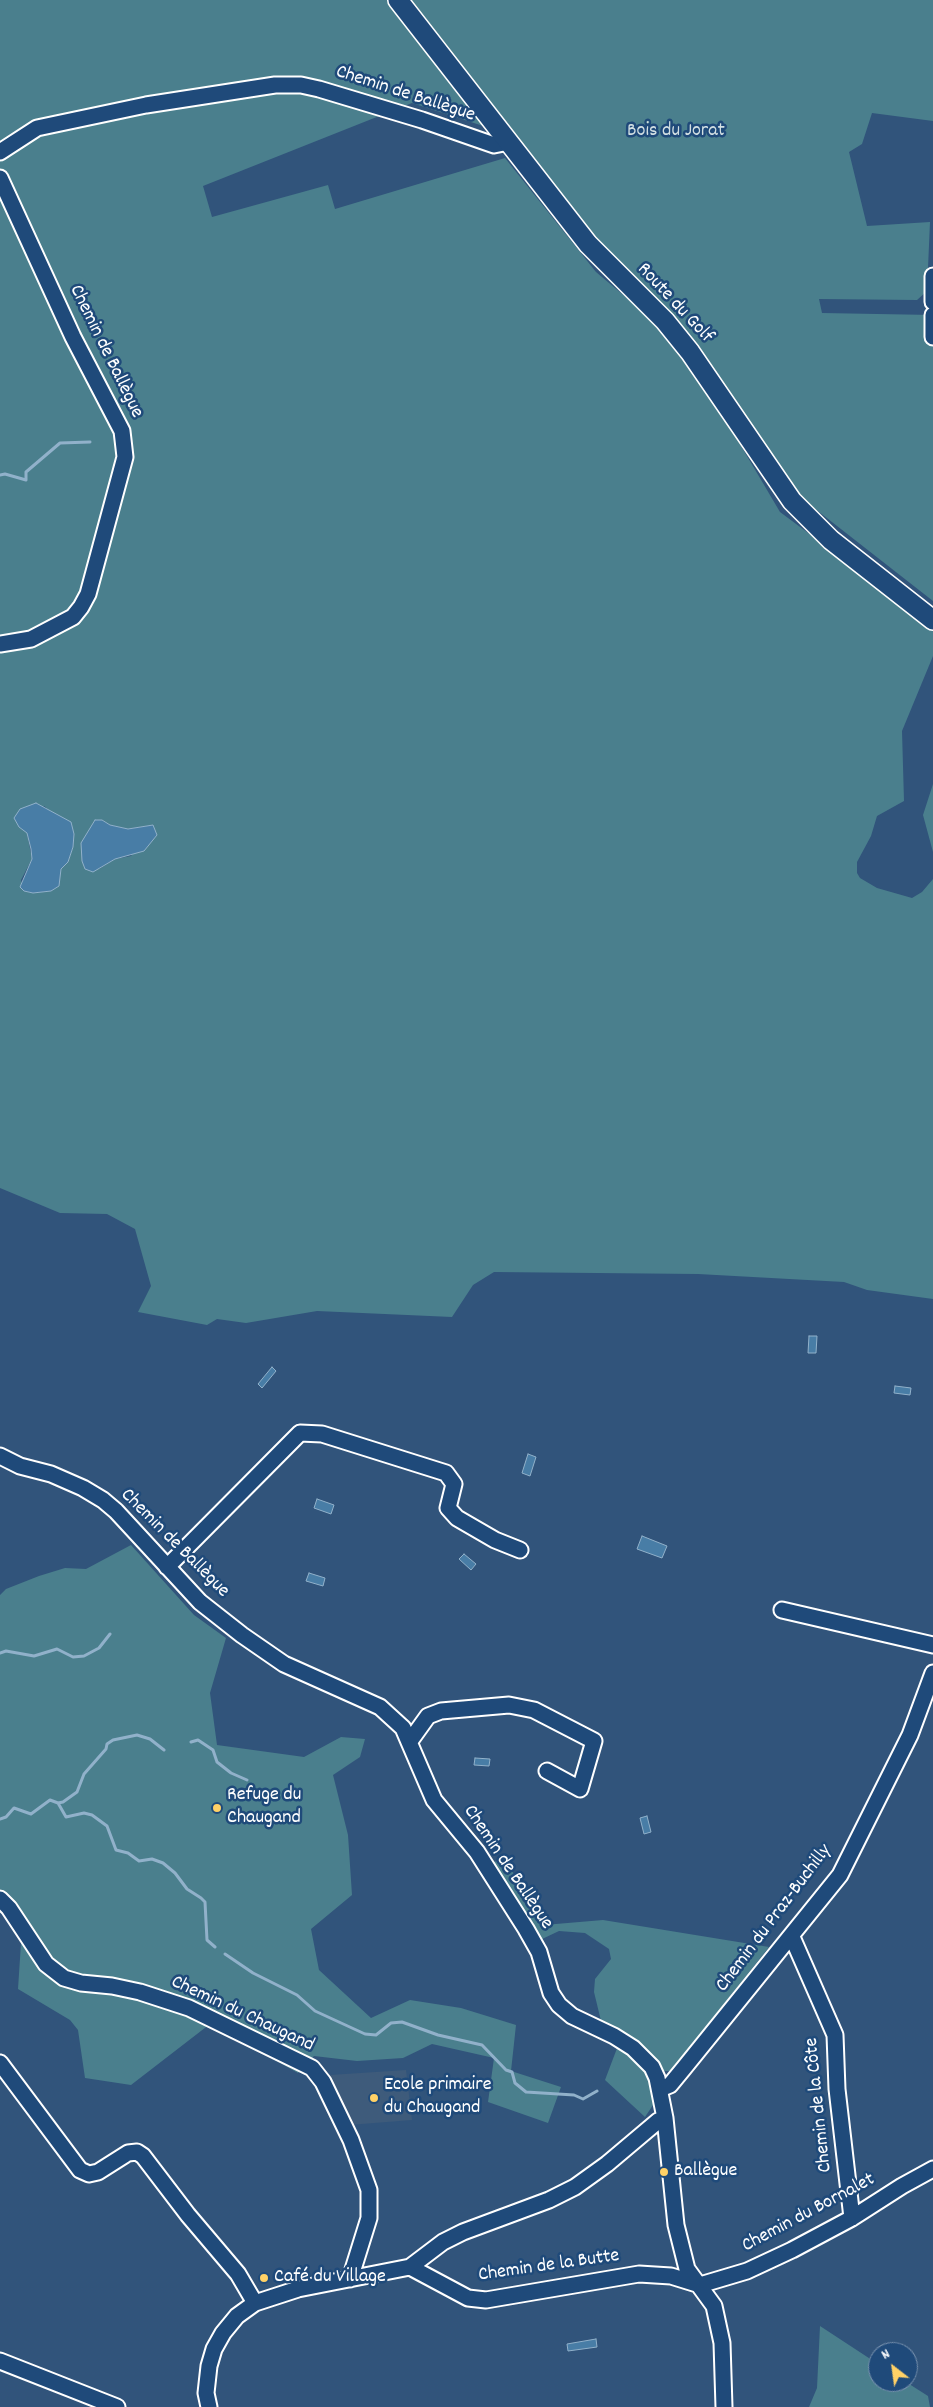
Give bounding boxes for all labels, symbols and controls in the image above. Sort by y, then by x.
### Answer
street label: Chemin de Ballègue [332,61,478,129]
park label: Bois du Jorat [627,120,725,144]
street label: Route du Golf [631,259,717,349]
street label: Chemin de Ballègue [62,282,148,422]
street label: Chemin de Ballègue [114,1484,234,1604]
place label: Refuge du Chaugand [227,1784,301,1831]
street label: Chemin de Ballègue [457,1801,557,1935]
marker: Refuge du Chaugand [211,1802,223,1814]
street label: Chemin du Praz-Buchilly [712,1840,838,1998]
street label: Chemin du Chaugand [166,1971,318,2059]
street label: Chemin de la Côte [801,2036,839,2174]
place label: Ecole primaire du Chaugand [384,2074,491,2121]
marker: Ecole primaire du Chaugand [368,2092,380,2104]
place label: Ballègue [674,2160,737,2184]
marker: Ballègue [658,2166,670,2178]
street label: Chemin du Bornalet [738,2169,880,2259]
street label: Chemin de la Butte [477,2245,621,2289]
place label: Café du Village [274,2266,386,2290]
marker: Café du Village [258,2272,270,2284]
north arrow [868,2342,918,2392]
text: N [878,2344,894,2365]

